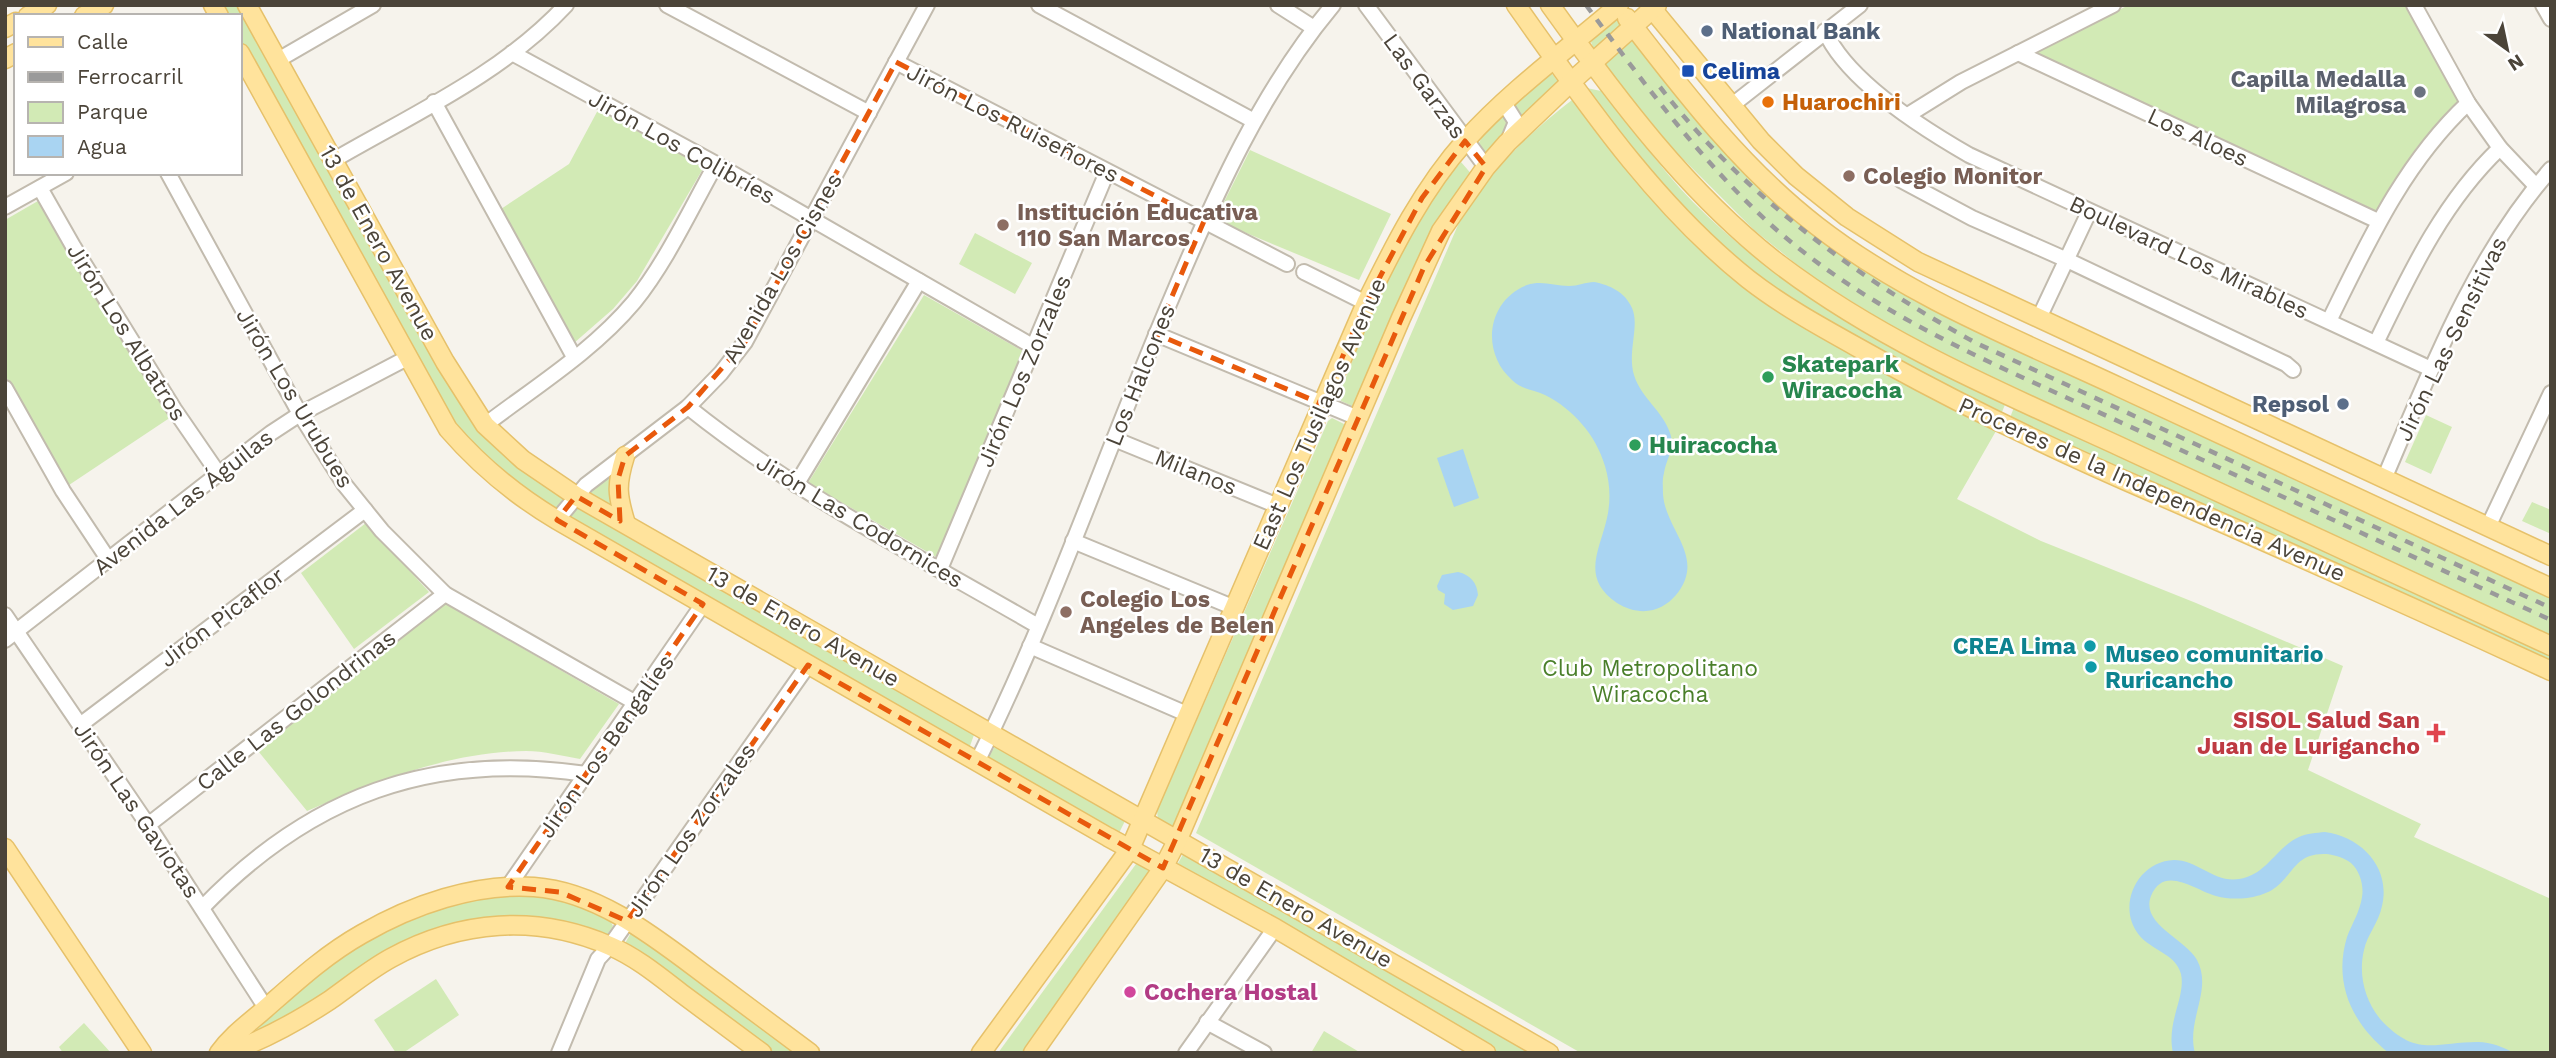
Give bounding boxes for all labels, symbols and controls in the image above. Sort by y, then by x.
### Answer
legend [14,14,242,175]
north arrow [2472,14,2542,84]
place label: National Bank [1721,18,1881,45]
marker: National Bank [1699,23,1715,39]
text: Calle [77,29,128,54]
street label: Las Garzas [1377,29,1472,144]
text: N [2504,49,2528,76]
street label: Jirón Los Ruiseñores [902,58,1123,189]
place label: Celima [1702,58,1781,85]
marker: Celima [1680,63,1696,79]
text: Ferrocarril [77,64,184,89]
place label: Capilla Medalla Milagrosa [2231,66,2407,119]
marker: Capilla Medalla Milagrosa [2412,84,2428,100]
street label: Jirón Los Colibríes [584,85,780,210]
place label: Huarochiri [1782,89,1901,116]
marker: Huarochiri [1760,94,1776,110]
text: Parque [77,99,148,124]
street label: Los Aloes [2143,102,2252,172]
text: Agua [77,134,127,159]
street label: 13 de Enero Avenue [314,141,443,346]
place label: Colegio Monitor [1863,163,2043,190]
street label: Avenida Los Cisnes [717,168,848,368]
marker: Colegio Monitor [1841,168,1857,184]
street label: Boulevard Los Mirables [2065,190,2313,325]
place label: Institución Educativa 110 San Marcos [1017,199,1258,252]
marker: Institución Educativa 110 San Marcos [995,217,1011,233]
street label: Jirón Las Sensitivas [2390,233,2513,446]
street label: Jirón Los Albatros [61,239,192,426]
street label: Jirón Los Zorzales [972,271,1077,471]
street label: East Los Tusilagos Avenue [1247,274,1392,555]
street label: Los Halcones [1100,300,1181,450]
street label: Jirón Los Urubues [230,304,359,493]
place label: Skatepark Wiracocha [1782,351,1903,404]
marker: Skatepark Wiracocha [1760,369,1776,385]
place label: Repsol [2252,391,2329,418]
street label: Proceres de la Independencia Avenue [1954,392,2349,587]
marker: Repsol [2335,396,2351,412]
street label: Avenida Las Águilas [88,424,278,581]
place label: Huiracocha [1649,432,1778,459]
marker: Huiracocha [1627,437,1643,453]
street label: Milanos [1151,444,1241,501]
street label: Jirón Las Codornices [751,449,968,594]
street label: 13 de Enero Avenue [701,560,904,693]
street label: Jirón Picaflor [155,562,290,673]
place label: Colegio Los Angeles de Belen [1080,586,1274,639]
marker: Colegio Los Angeles de Belen [1058,604,1074,620]
street label: Calle Las Golondrinas [191,624,401,797]
place label: CREA Lima [1953,633,2077,660]
marker: CREA Lima [2082,638,2098,654]
place label: Museo comunitario Ruricancho [2105,641,2324,694]
street label: Jirón Los Bengalíes [533,649,680,843]
park label: Club Metropolitano Wiracocha [1542,655,1758,708]
marker: Museo comunitario Ruricancho [2083,659,2099,675]
place label: SISOL Salud San Juan de Lurigancho [2197,707,2420,760]
street label: Jirón Las Gaviotas [68,717,205,903]
marker: SISOL Salud San Juan de Lurigancho [2426,723,2446,743]
street label: Jirón Los Zorzales [621,738,762,922]
street label: 13 de Enero Avenue [1194,841,1397,974]
place label: Cochera Hostal [1144,979,1318,1006]
marker: Cochera Hostal [1122,984,1138,1000]

